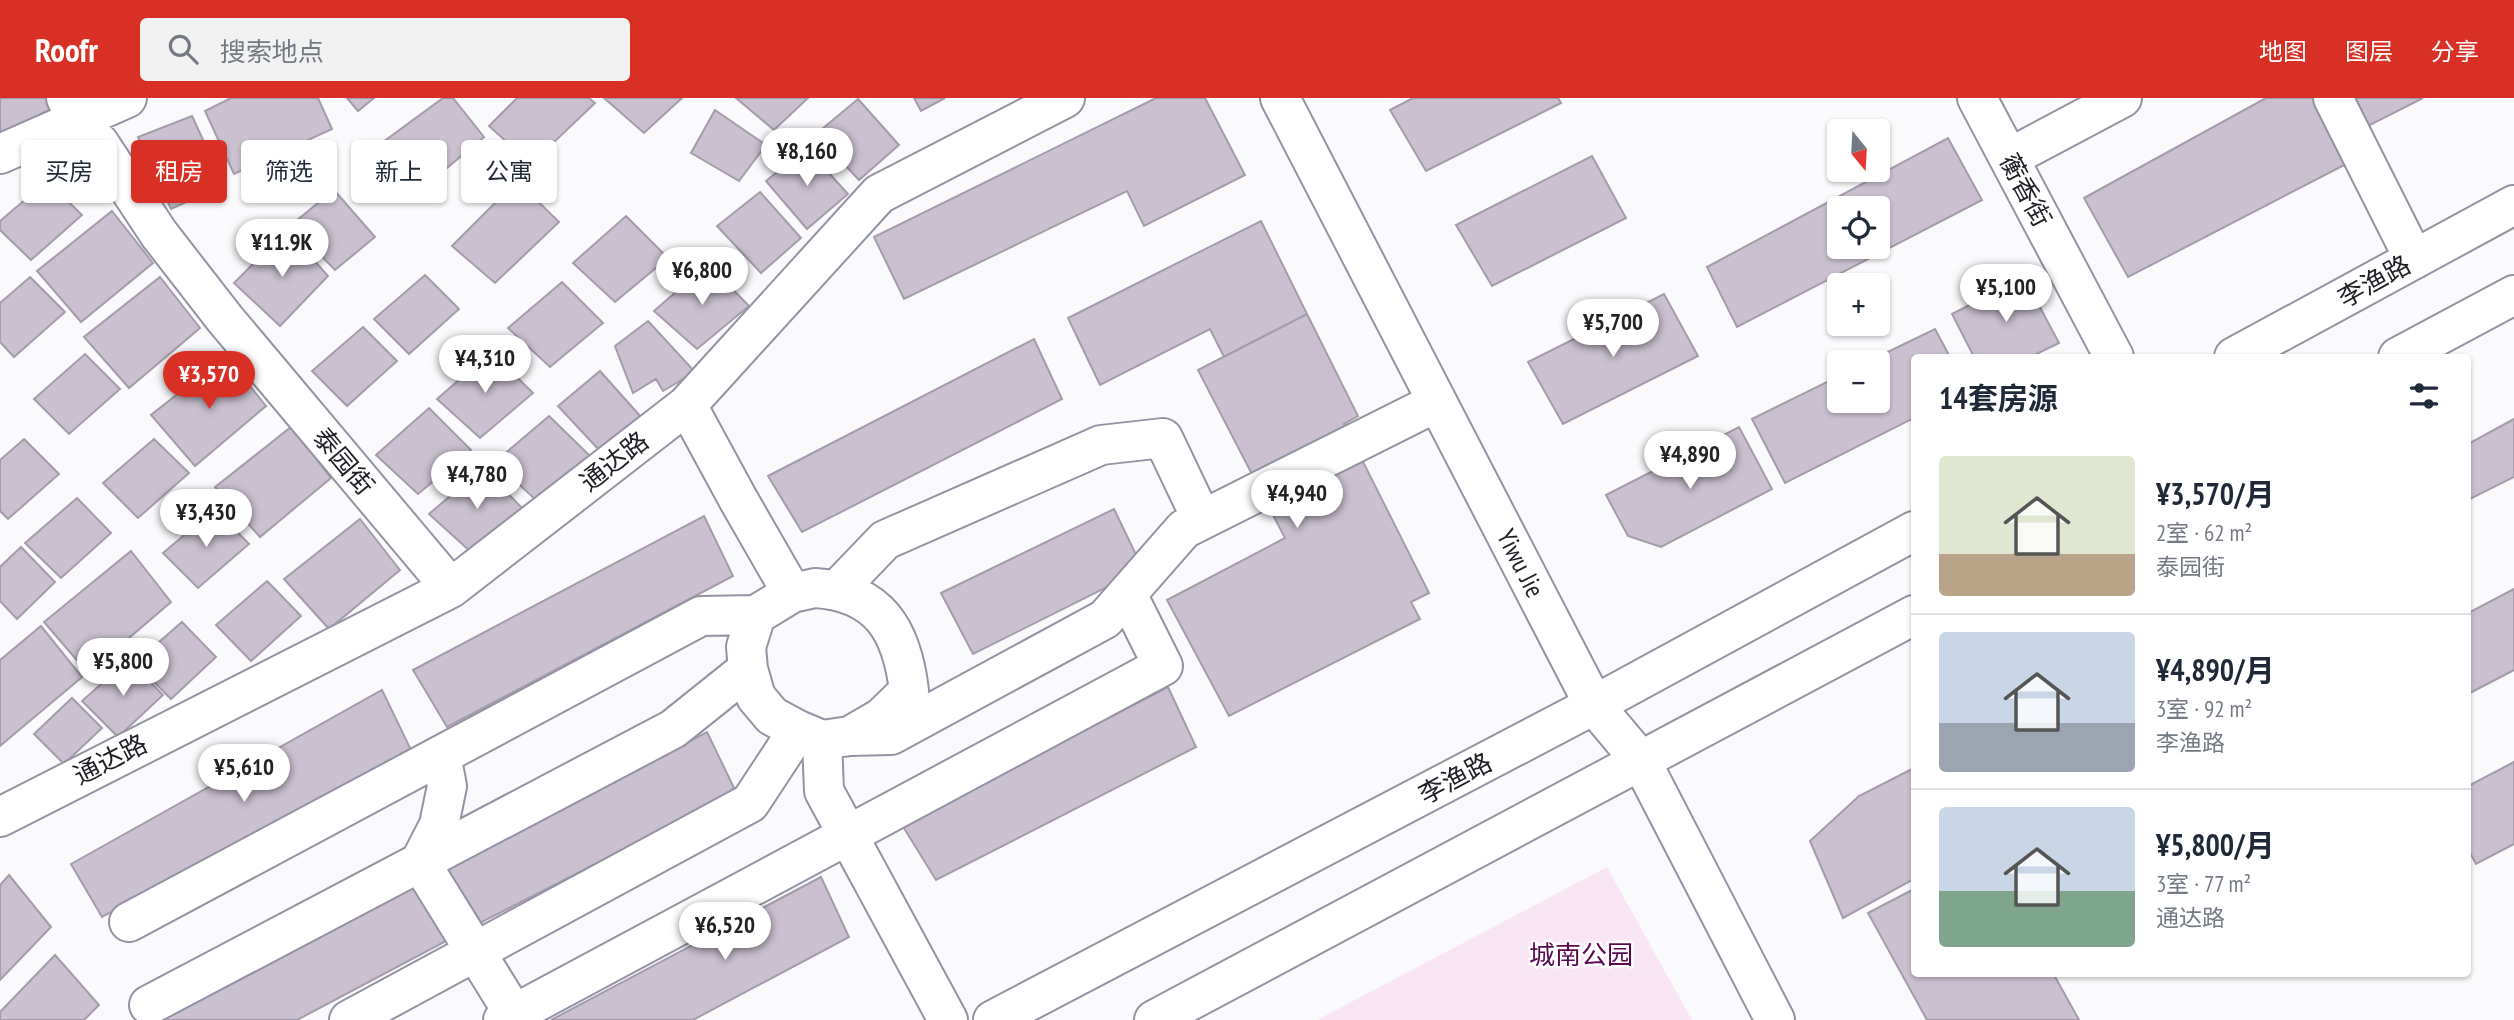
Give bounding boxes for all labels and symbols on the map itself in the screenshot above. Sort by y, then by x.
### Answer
north arrow [1827,119,1890,182]
pin: ¥8,160 [750,129,864,188]
street label: 蘅香街 [1993,148,2059,232]
pin: ¥11.9K [225,220,339,279]
pin: ¥6,800 [645,248,759,307]
street label: 李渔路 [2332,248,2416,314]
pin: ¥5,100 [1949,264,2063,324]
pin: ¥5,700 [1556,300,1670,359]
pin: ¥4,310 [428,336,542,395]
pin: ¥3,570 [152,352,266,411]
street label: 泰园街 [306,421,382,501]
street label: 通达路 [573,424,655,498]
pin: ¥4,890 [1633,432,1747,491]
pin: ¥4,780 [420,452,534,511]
pin: ¥4,940 [1240,470,1354,530]
pin: ¥3,430 [149,490,263,549]
street label: Yiwu Jie [1490,523,1552,603]
pin: ¥5,800 [66,638,180,698]
street label: 通达路 [68,727,152,791]
pin: ¥5,610 [187,744,301,804]
street label: 李渔路 [1413,745,1497,811]
pin: ¥6,520 [668,902,782,962]
park label: 城南公园 [1529,938,1633,971]

